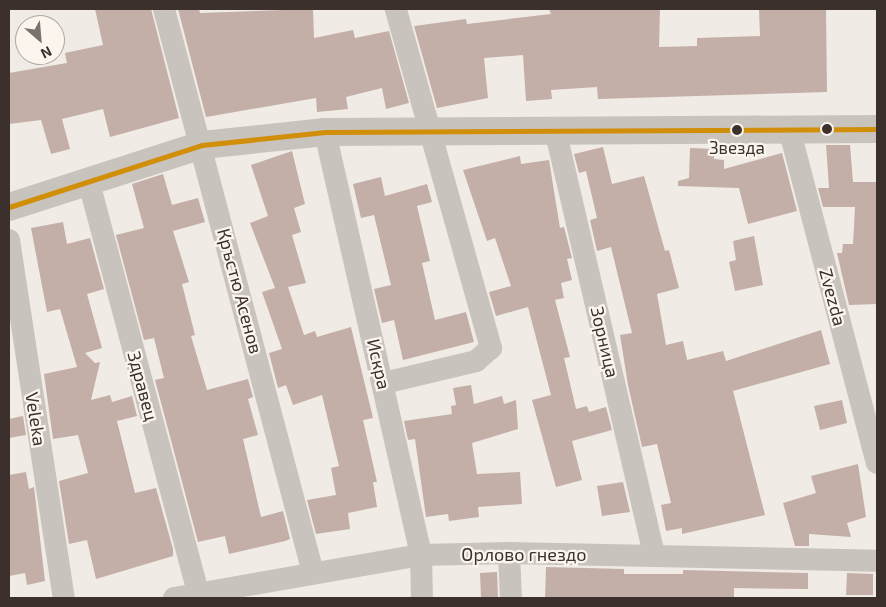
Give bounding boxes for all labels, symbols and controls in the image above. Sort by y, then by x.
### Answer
north arrow [15,15,65,65]
text: N [38,43,55,63]
unlabelled marker [822,124,832,134]
marker: Звезда [732,125,742,135]
place label: Звезда [709,138,765,158]
street label: Кръстю Асенов [213,226,267,356]
street label: Zvezda [815,266,851,328]
street label: Зорница [586,304,624,380]
street label: Искра [363,337,395,391]
street label: Здравец [123,349,163,423]
street label: Veleka [21,391,51,447]
street label: Орлово гнездо [461,543,587,565]

